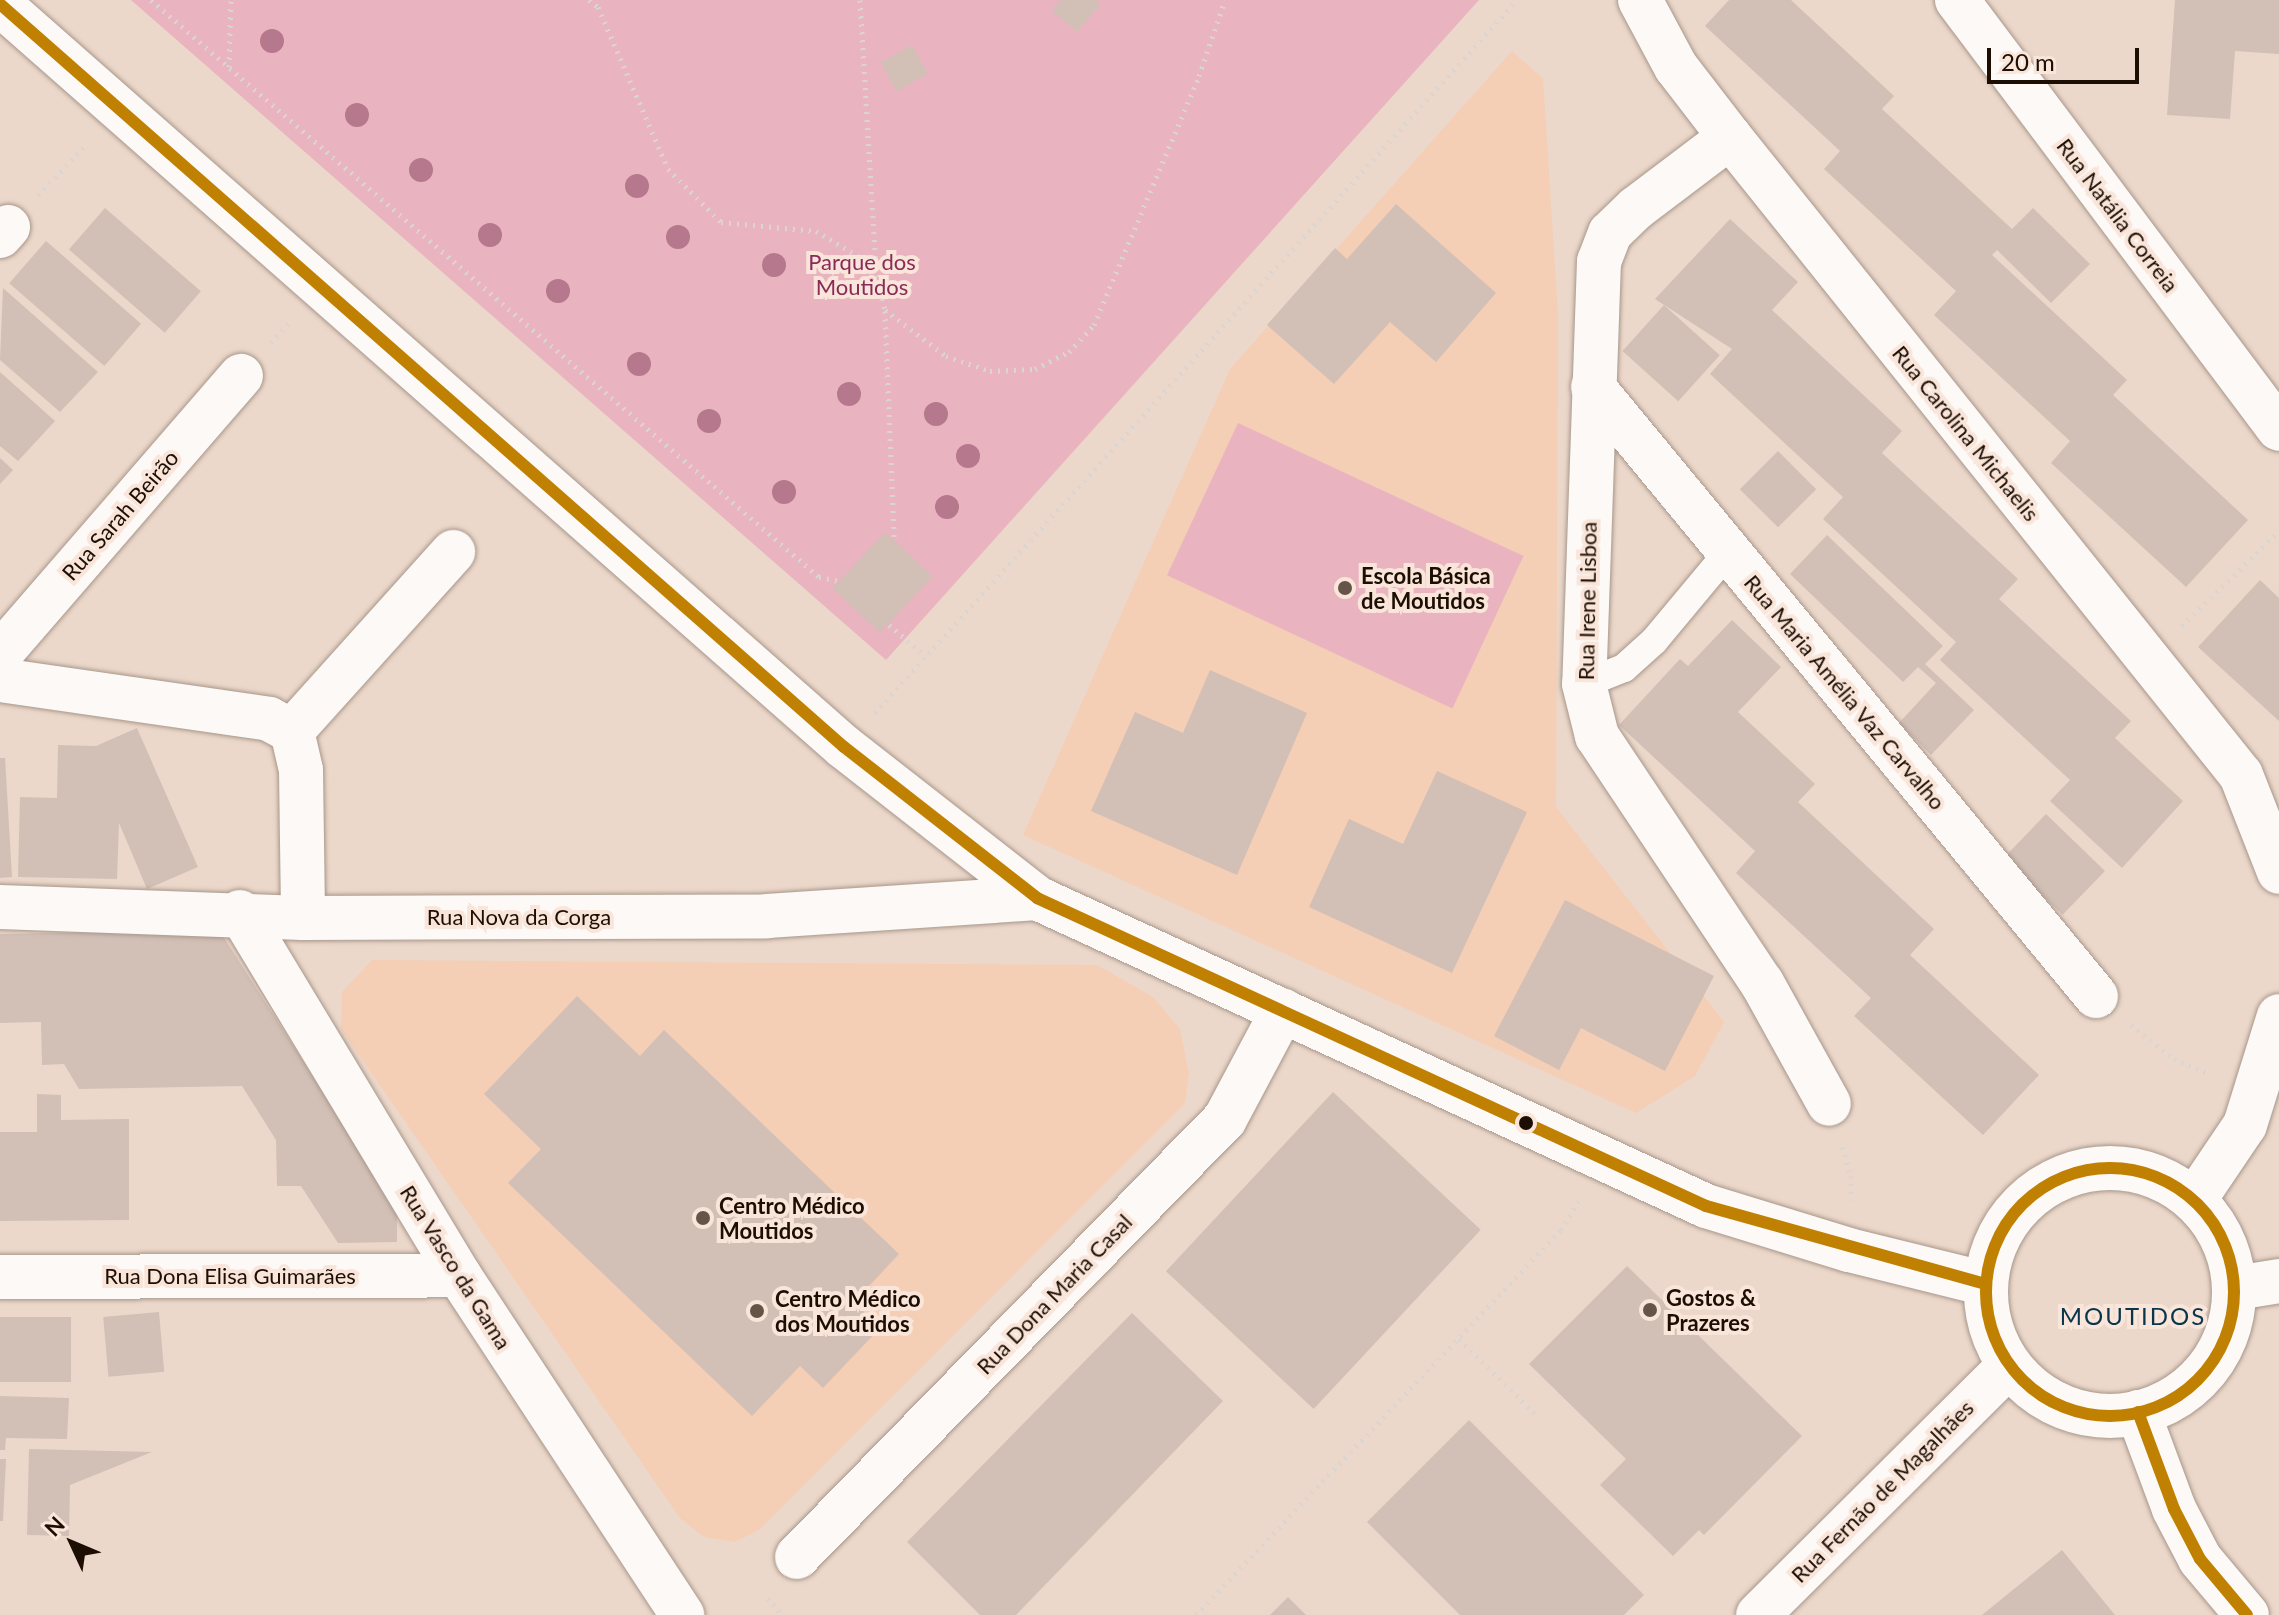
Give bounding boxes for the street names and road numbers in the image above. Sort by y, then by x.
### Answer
street label: Rua Natália Correia [2052,133,2184,297]
street label: Rua Carolina Michaelis [1887,340,2045,526]
street label: Rua Sarah Beirão [56,445,184,585]
street label: Rua Irene Lisboa [1572,521,1602,681]
street label: Rua Maria Amélia Vaz Carvalho [1738,569,1952,815]
street label: Rua Nova da Corga [427,904,611,930]
street label: Rua Vasco da Gama [395,1180,517,1354]
street label: Rua Dona Maria Casal [971,1209,1137,1379]
street label: Rua Dona Elisa Guimarães [104,1263,356,1289]
street label: Rua Fernão de Magalhães [1785,1394,1979,1588]

